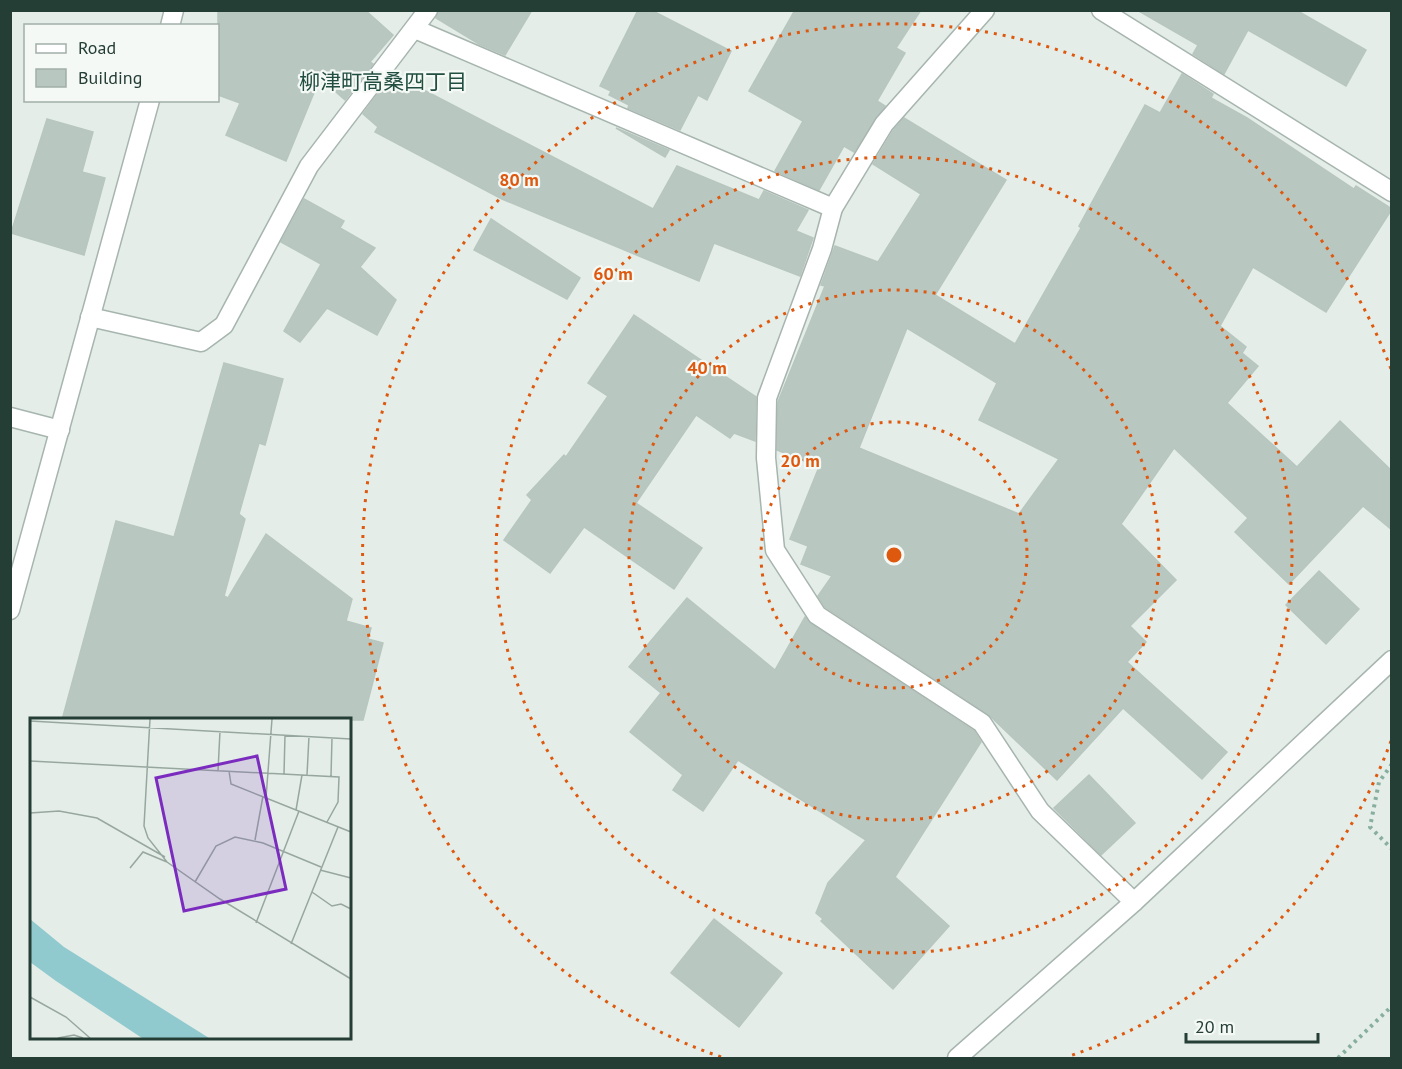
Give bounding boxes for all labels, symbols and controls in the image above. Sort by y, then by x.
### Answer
legend [24,24,219,102]
text: Road [78,36,116,59]
text: Building [78,66,142,89]
district label: 柳津町高桑四丁目 [299,68,467,95]
text: 80 m [499,168,539,191]
text: 60 m [593,262,633,285]
text: 40 m [687,356,727,379]
text: 20 m [780,449,820,472]
centre of rings [884,545,904,565]
inset map [30,718,351,1039]
scale bar [1186,1006,1318,1044]
text: 20 m [1195,1015,1234,1038]

